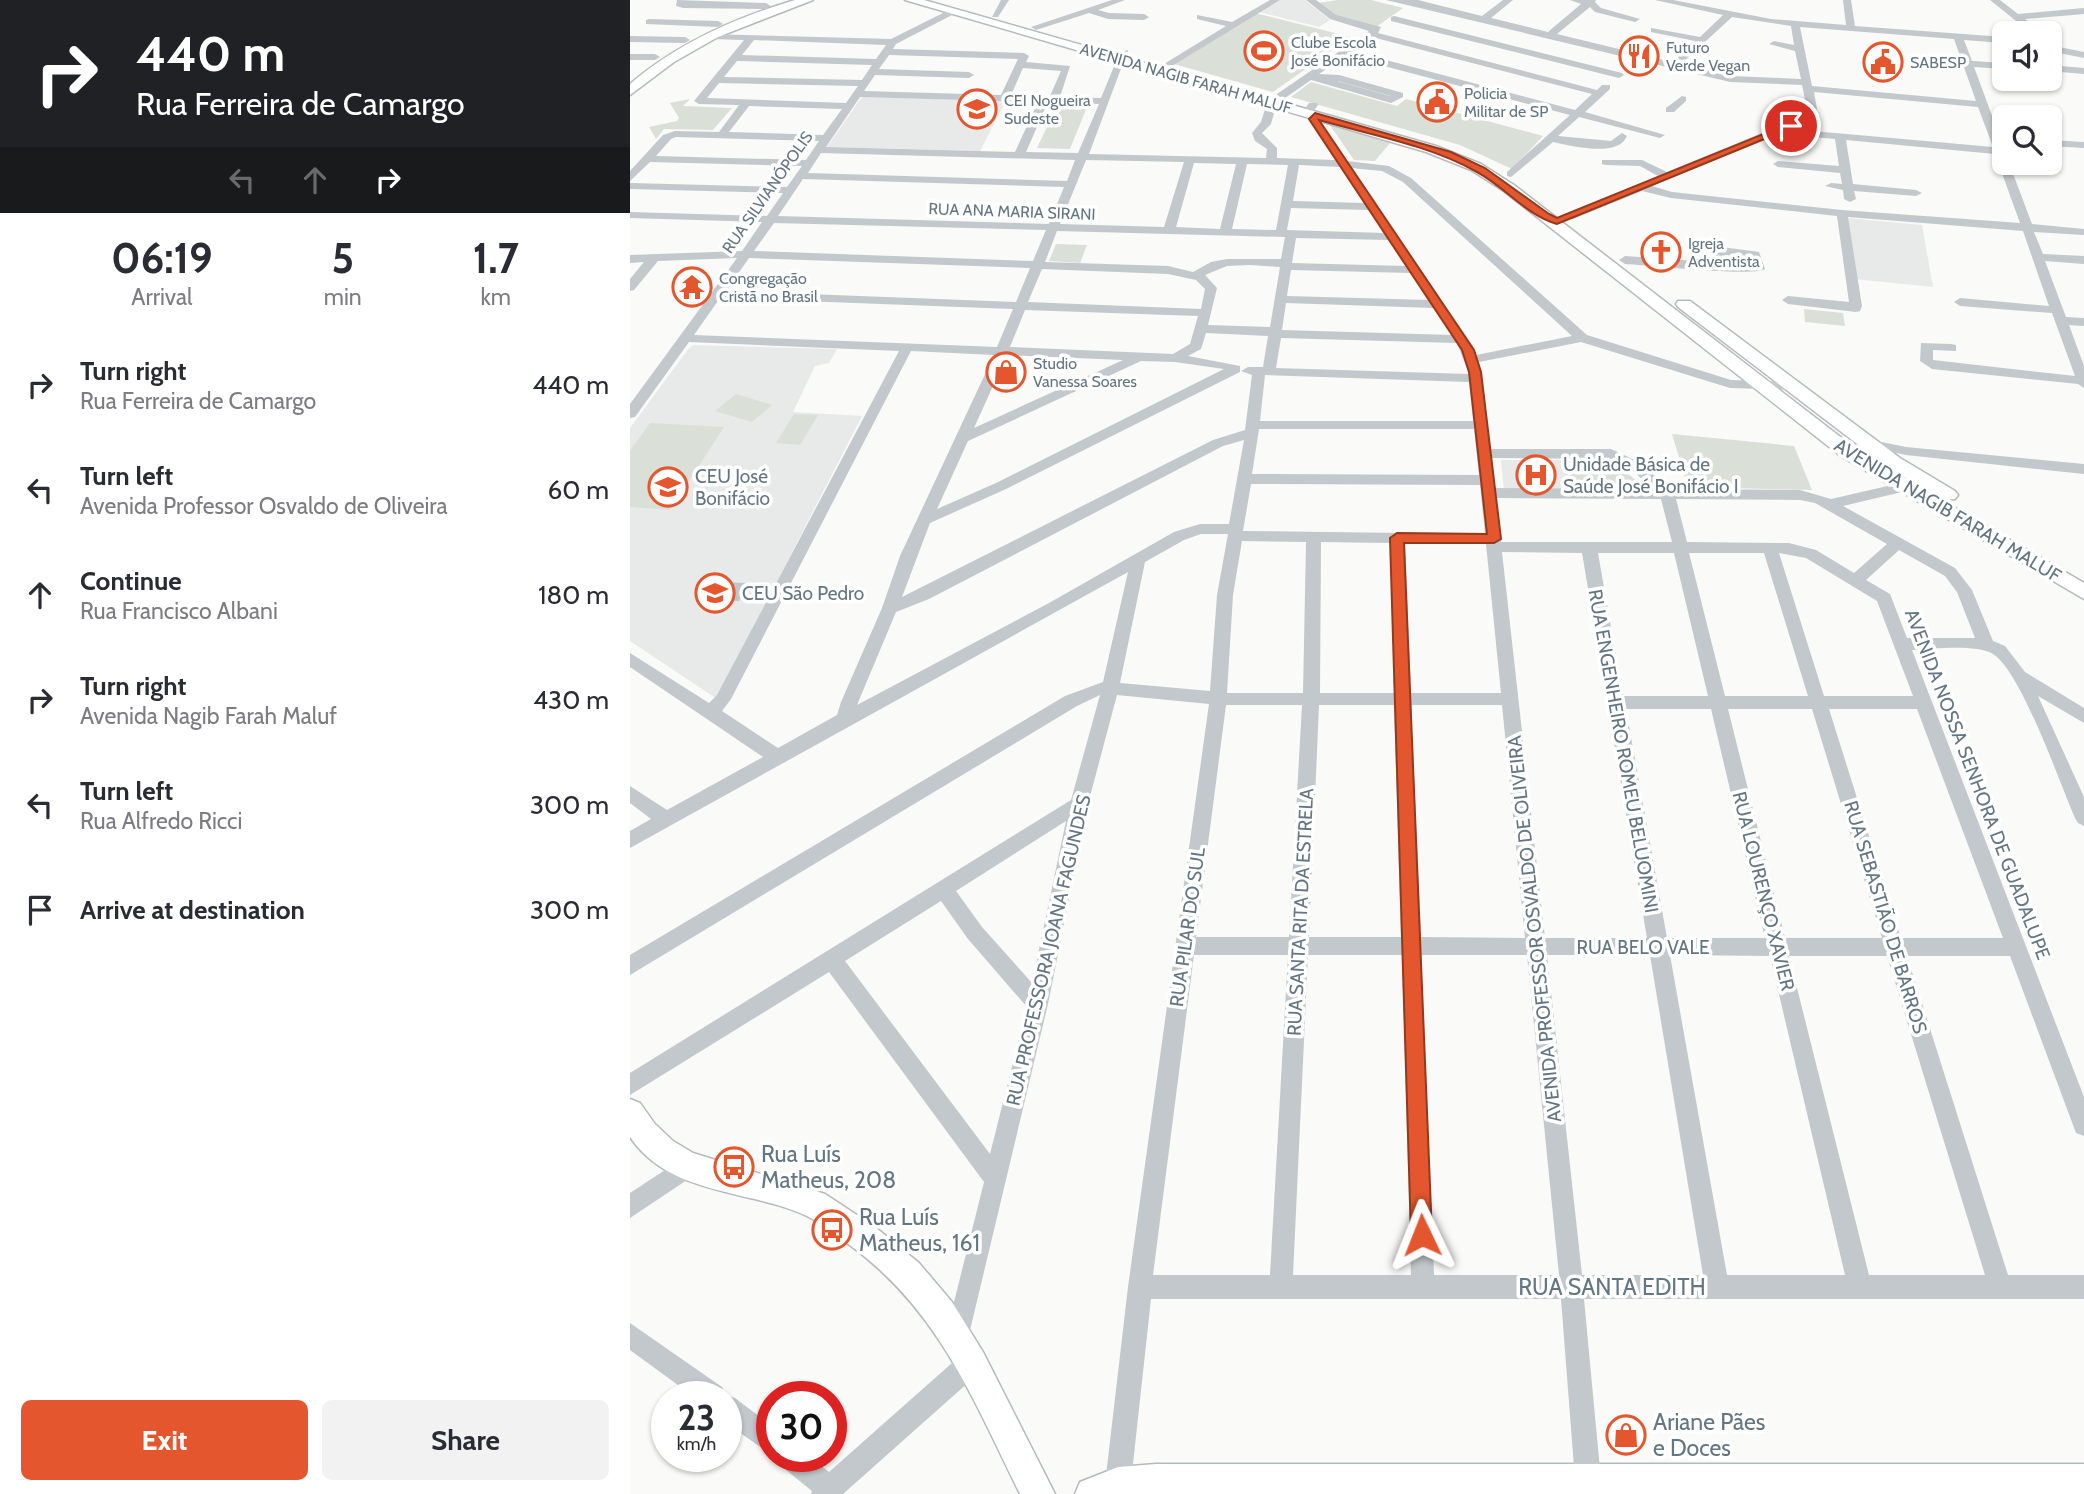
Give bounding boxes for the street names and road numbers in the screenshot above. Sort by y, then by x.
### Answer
street label: AVENIDA NAGIB FARAH MALUF [1078,39,1294,118]
street label: RUA SILVIANÓPOLIS [718,128,817,257]
street label: RUA ANA MARIA SIRANI [928,199,1096,224]
street label: AVENIDA NAGIB FARAH MALUF [1830,434,2065,587]
street label: RUA ENGENHEIRO ROMEU BELUOMINI [1584,587,1663,915]
street label: AVENIDA NOSSA SENHORA DE GUADALUPE [1900,606,2055,963]
street label: AVENIDA PROFESSOR OSVALDO DE OLIVEIRA [1503,734,1566,1123]
street label: RUA SANTA RITA DA ESTRELA [1283,787,1318,1036]
street label: RUA LOURENÇO XAVIER [1728,789,1800,994]
street label: RUA PROFESSORA JOANA FAGUNDES [1001,792,1096,1108]
street label: RUA SEBASTIÃO DE BARROS [1839,798,1933,1036]
street label: RUA PILAR DO SUL [1165,845,1210,1008]
street label: RUA BELO VALE [1576,936,1710,959]
street label: RUA SANTA EDITH [1518,1273,1706,1301]

